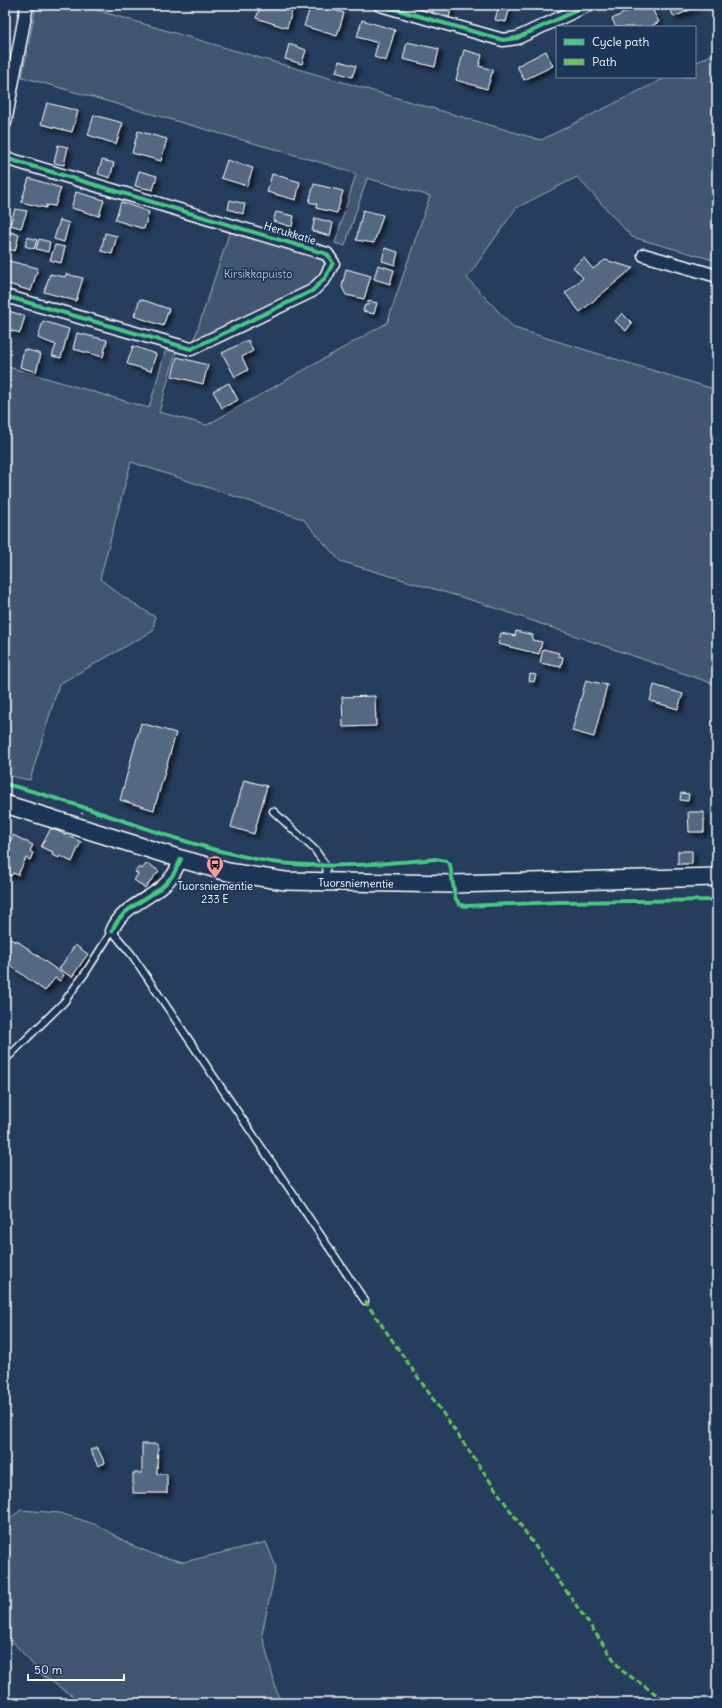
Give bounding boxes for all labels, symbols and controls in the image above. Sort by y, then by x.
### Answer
legend [556,26,696,78]
text: Cycle path [592,34,649,49]
text: Path [592,54,617,69]
street label: Herukkatie [262,218,318,248]
park label: Kirsikkapuisto [224,267,292,281]
bus stop icon: Tuorsniementie 233 E [205,854,225,879]
street label: Tuorsniementie [318,875,394,891]
place label: Tuorsniementie 233 E [177,879,253,906]
scale bar [28,1656,124,1682]
text: 50 m [34,1662,63,1677]

